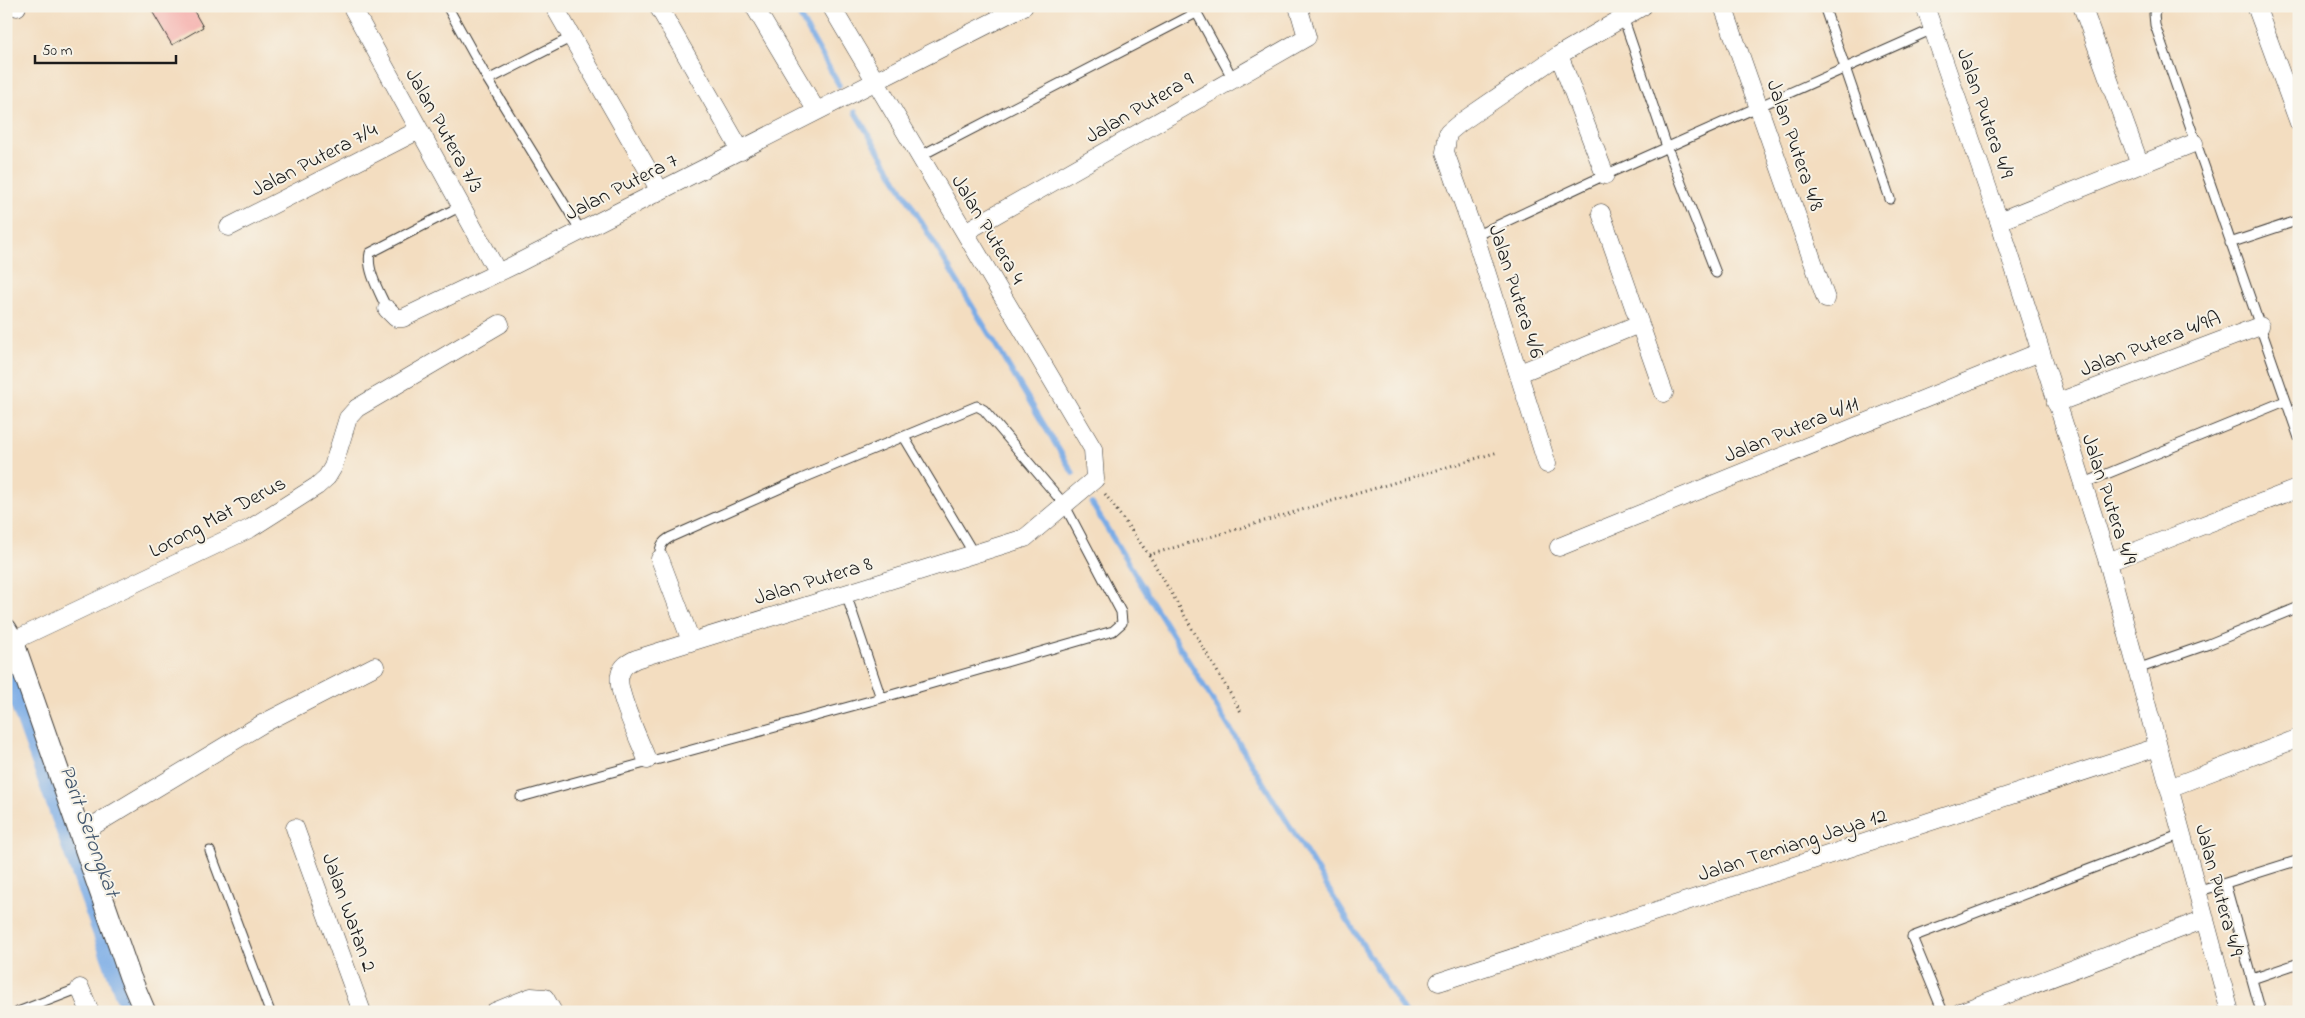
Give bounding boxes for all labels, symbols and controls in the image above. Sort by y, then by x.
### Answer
scale bar [35,32,176,64]
text: 50 m [42,40,73,62]
street label: Jalan Putera 4/9 [1948,44,2021,183]
street label: Jalan Putera 7/3 [397,63,490,199]
street label: Jalan Putera 9 [1080,65,1200,152]
street label: Jalan Putera 4/8 [1758,76,1831,216]
street label: Jalan Putera 7/4 [246,116,384,206]
street label: Jalan Putera 7 [560,146,684,229]
street label: Jalan Putera 4 [943,170,1032,291]
street label: Jalan Putera 4/6 [1479,221,1551,362]
street label: Jalan Putera 4/9A [2076,304,2226,386]
street label: Jalan Putera 4/11 [1720,390,1864,472]
street label: Jalan Putera 4/9 [2073,430,2144,570]
street label: Lorong Mat Derus [144,469,293,568]
street label: Jalan Putera 8 [751,550,877,614]
water label: Parit Setongkat [49,760,128,904]
street label: Jalan Temiang Jaya 12 [1694,801,1892,892]
street label: Jalan Putera 4/9 [2186,821,2250,961]
street label: Jalan Watan 2 [313,849,383,976]

